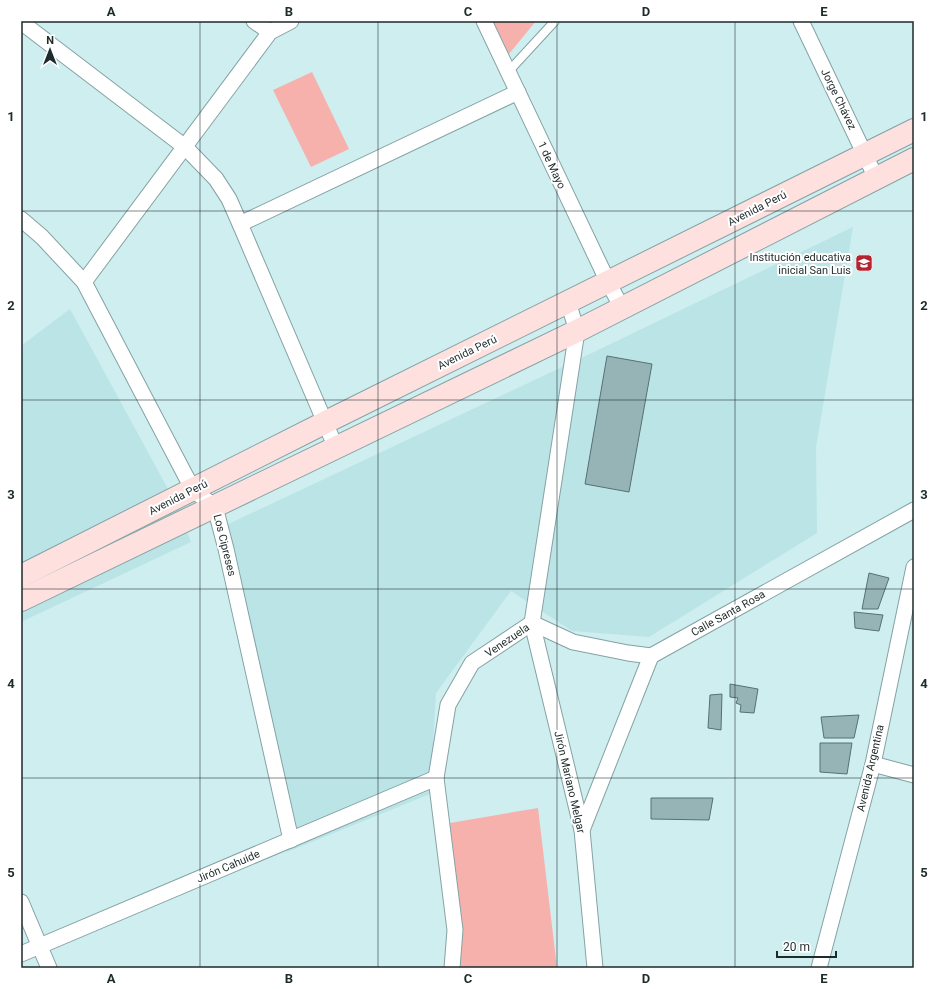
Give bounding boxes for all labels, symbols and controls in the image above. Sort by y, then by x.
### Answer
text: A [107,4,116,19]
text: B [285,4,293,19]
text: C [464,4,473,19]
text: D [642,4,650,19]
text: E [820,4,828,19]
north arrow [30,30,70,70]
text: N [46,34,54,47]
street label: Jorge Chávez [818,67,859,132]
text: 1 [7,109,15,124]
text: 1 [920,109,928,124]
street label: 1 de Mayo [535,140,568,191]
street label: Avenida Perú [726,188,789,229]
place label: Institución educativa inicial San Luis [749,251,851,277]
school or university icon: Institución educativa inicial San Luis [854,253,874,273]
text: 2 [7,298,15,313]
text: 2 [920,298,928,313]
street label: Avenida Perú [436,333,499,372]
street label: Avenida Perú [147,477,210,518]
text: 3 [7,487,15,502]
text: 3 [920,487,928,502]
street label: Los Cipreses [211,513,239,578]
street label: Calle Santa Rosa [689,588,768,639]
street label: Venezuela [483,621,532,660]
text: 4 [7,676,15,691]
text: 4 [920,676,928,691]
street label: Avenida Argentina [854,723,887,813]
street label: Jirón Mariano Melgar [551,730,588,835]
street label: Jirón Cahuide [195,847,262,886]
text: 5 [7,865,15,880]
text: 5 [920,865,928,880]
scale bar [777,933,836,959]
text: 20 m [783,940,810,954]
text: A [107,971,116,986]
text: B [285,971,293,986]
text: C [464,971,473,986]
text: D [642,971,650,986]
text: E [820,971,828,986]

